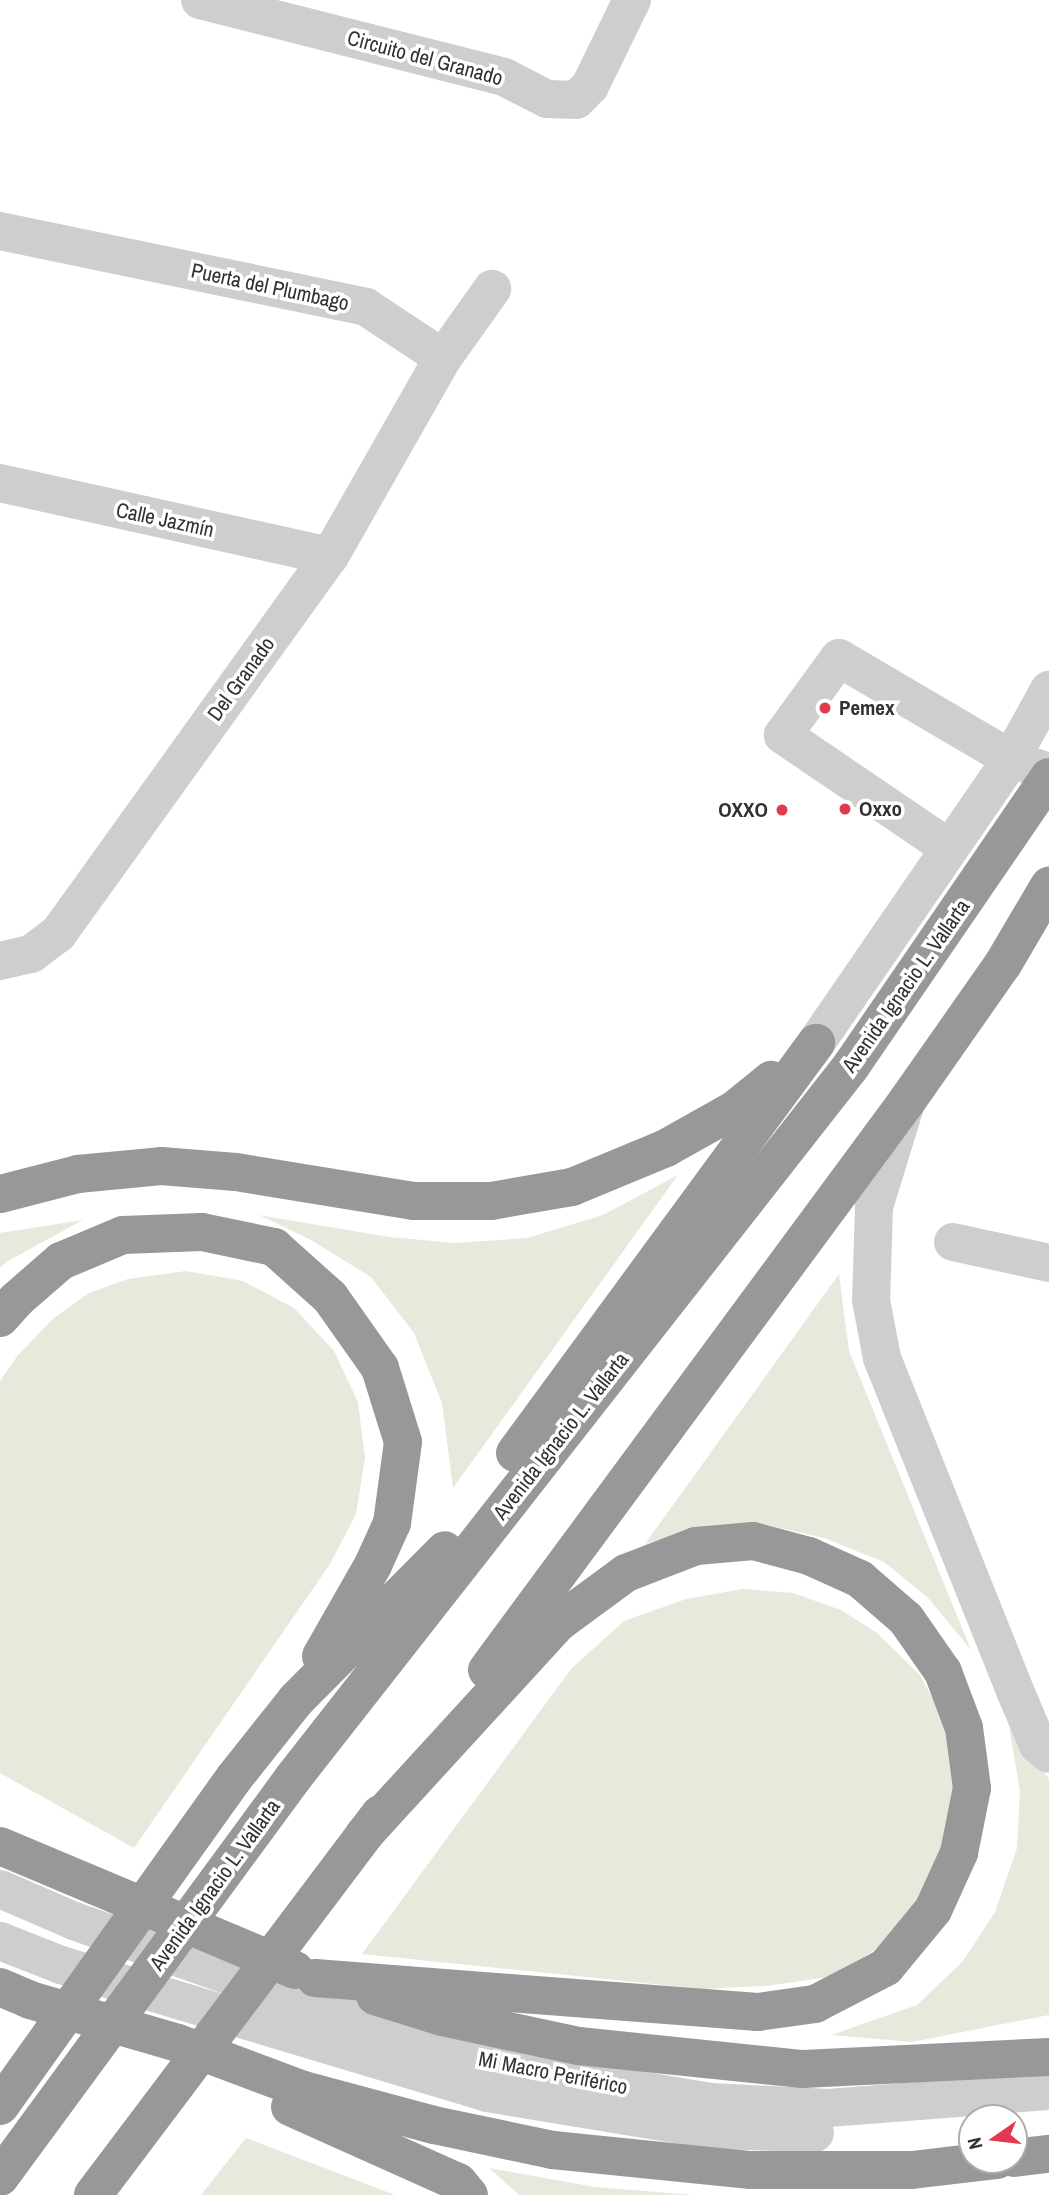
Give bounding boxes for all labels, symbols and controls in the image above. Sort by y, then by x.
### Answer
street label: Circuito del Granado [345,25,505,91]
street label: Puerta del Plumbago [189,258,351,316]
street label: Calle Jazmín [114,497,216,543]
street label: Del Granado [202,632,280,726]
place label: Pemex [839,695,895,721]
marker: Pemex [817,700,833,716]
place label: Oxxo [859,796,902,822]
place label: OXXO [718,797,768,823]
marker: Oxxo [837,801,853,817]
marker: OXXO [774,802,790,818]
street label: Avenida Ignacio L. Vallarta [837,895,975,1077]
street label: Avenida Ignacio L. Vallarta [488,1347,634,1525]
street label: Avenida Ignacio L. Vallarta [144,1795,286,1975]
street label: Mi Macro Periférico [476,2046,630,2100]
north arrow [958,2104,1028,2174]
text: N [961,2135,989,2152]

